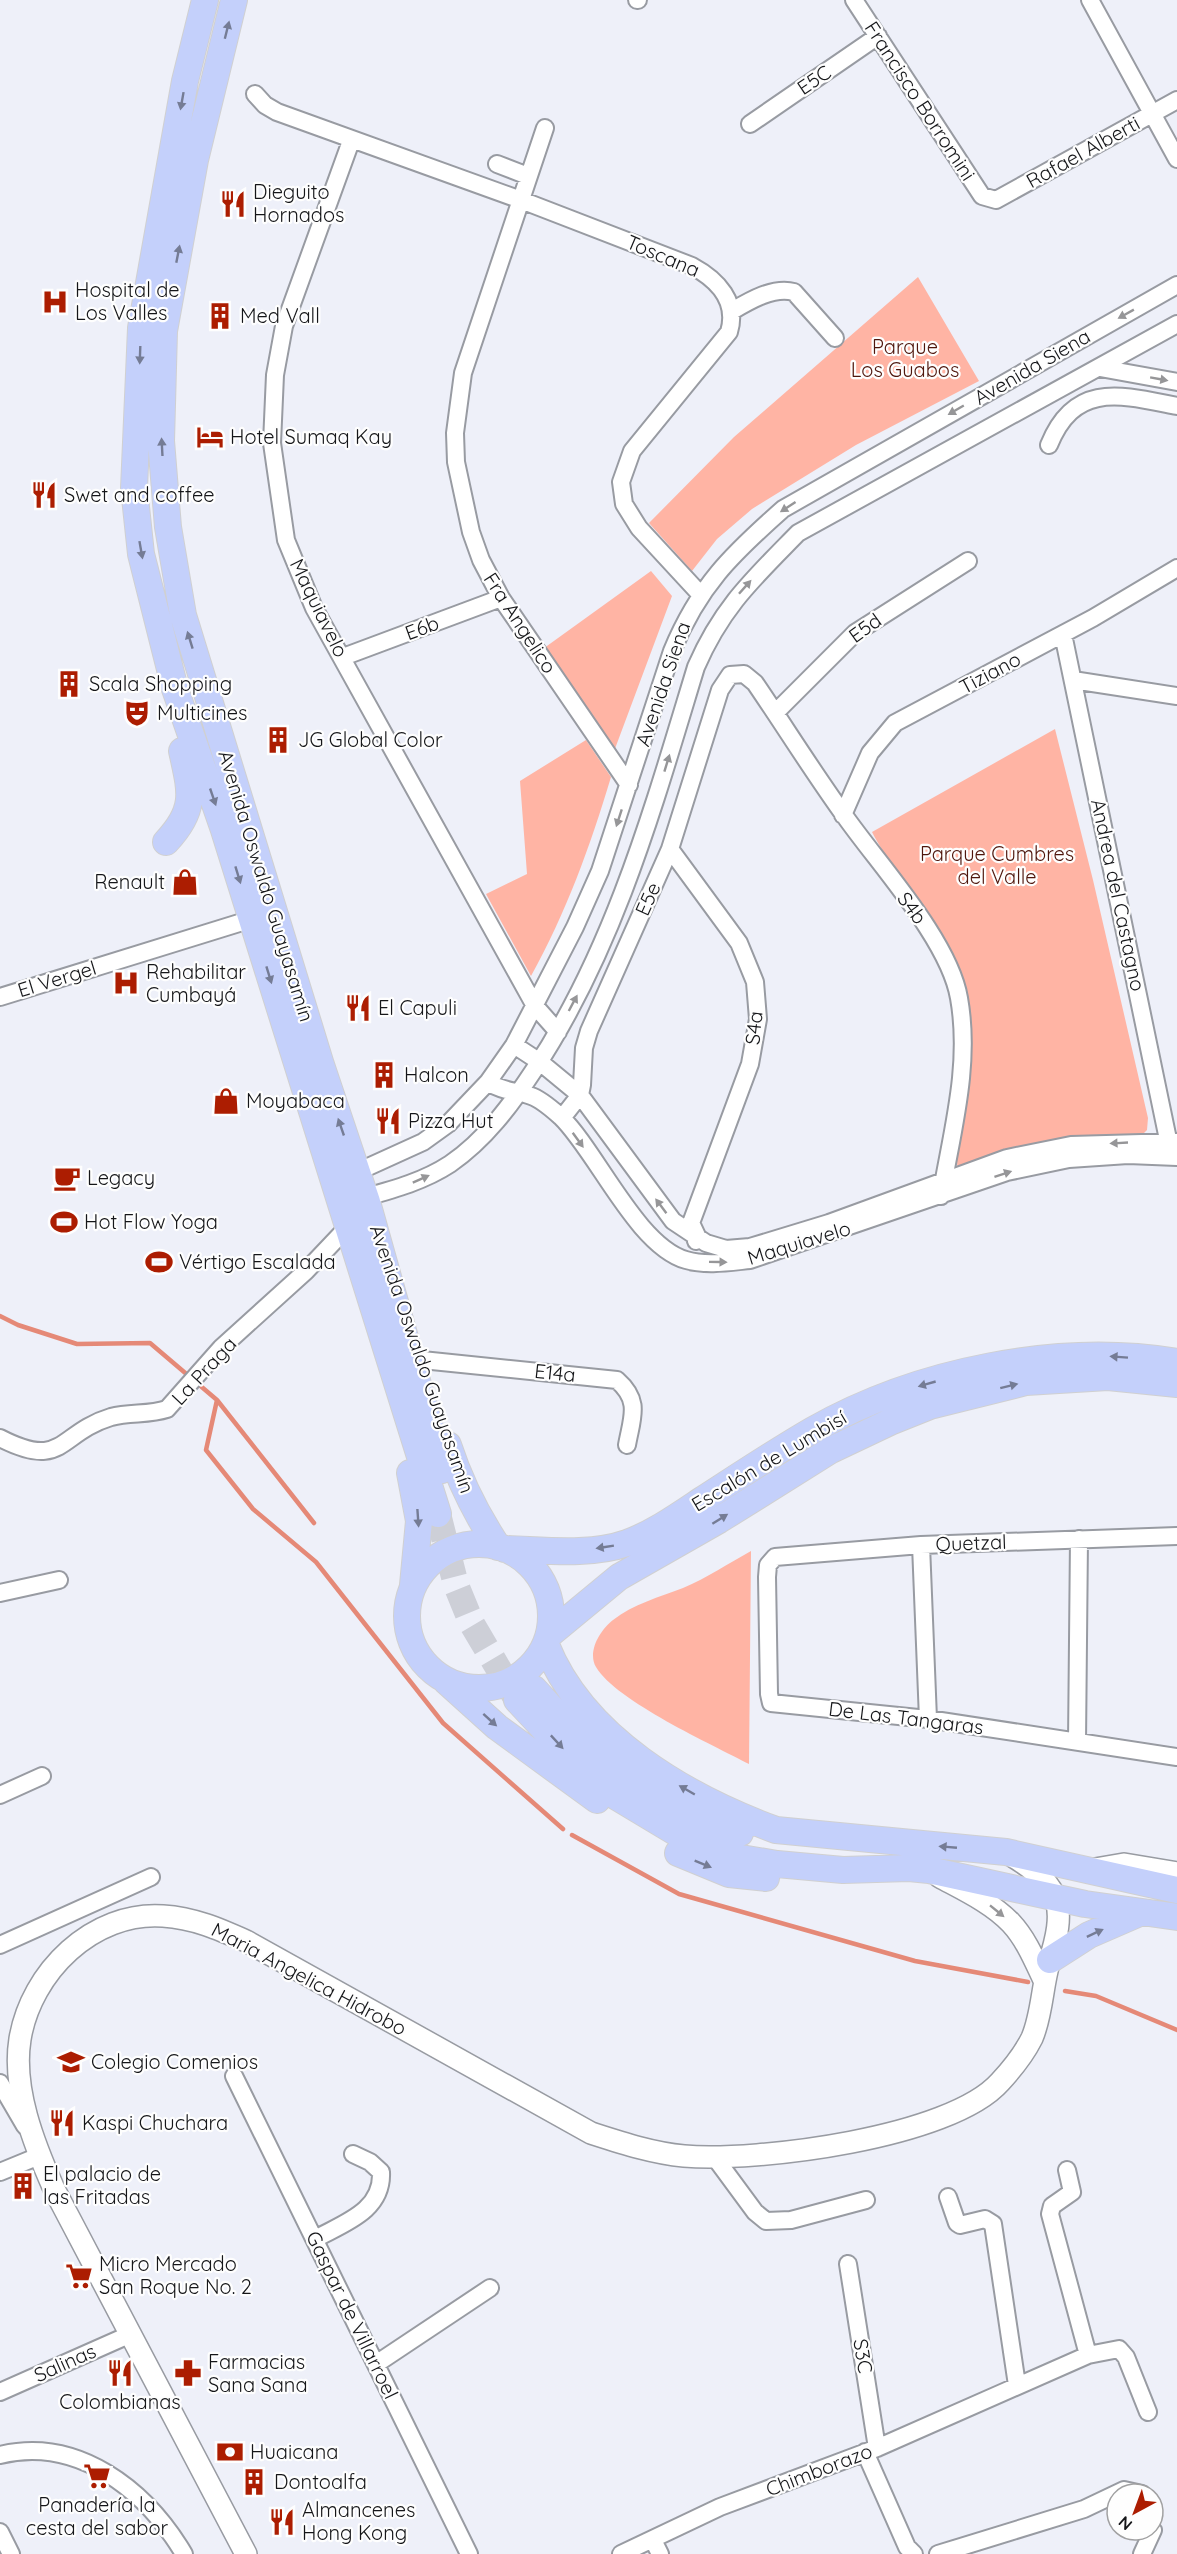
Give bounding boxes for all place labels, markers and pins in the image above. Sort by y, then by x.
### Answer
place label: Dieguito Hornados [253,179,344,227]
restaurant icon: Dieguito Hornados [218,189,248,219]
place label: Hospital de Los Valles [75,277,180,325]
hospital icon: Hospital de Los Valles [40,287,70,317]
building icon: Med Vall [205,301,235,331]
place label: Med Vall [240,303,320,328]
hotel icon: Hotel Sumaq Kay [195,422,225,452]
place label: Hotel Sumaq Kay [230,424,392,449]
restaurant icon: Swet and coffee [29,480,59,510]
place label: Swet and coffee [64,482,215,507]
building icon: Scala Shopping [54,669,84,699]
place label: Scala Shopping [89,671,232,696]
theatre icon: Multicines [122,698,152,728]
place label: Multicines [157,700,247,725]
building icon: JG Global Color [263,725,293,755]
place label: JG Global Color [298,727,443,752]
shop icon: Renault [170,867,200,897]
place label: Renault [94,869,165,894]
place label: Rehabilitar Cumbayá [146,959,246,1007]
hospital icon: Rehabilitar Cumbayá [111,968,141,998]
restaurant icon: El Capuli [343,993,373,1023]
place label: El Capuli [378,995,457,1020]
building icon: Halcon [369,1060,399,1090]
place label: Halcon [404,1062,469,1087]
shop icon: Moyabaca [211,1086,241,1116]
place label: Moyabaca [246,1088,345,1113]
restaurant icon: Pizza Hut [373,1106,403,1136]
place label: Pizza Hut [408,1108,494,1133]
cafe icon: Legacy [52,1163,82,1193]
place label: Legacy [87,1165,155,1190]
sports icon: Hot Flow Yoga [49,1207,79,1237]
place label: Hot Flow Yoga [84,1209,218,1234]
sports icon: Vértigo Escalada [144,1247,174,1277]
place label: Vértigo Escalada [179,1249,336,1274]
school or university icon: Colegio Comenios [56,2047,86,2077]
place label: Colegio Comenios [91,2049,258,2074]
restaurant icon: Kaspi Chuchara [47,2108,77,2138]
place label: Kaspi Chuchara [82,2110,228,2135]
place label: El palacio de las Fritadas [43,2161,161,2209]
building icon: El palacio de las Fritadas [8,2171,38,2201]
place label: Micro Mercado San Roque No. 2 [99,2251,252,2299]
supermarket icon: Micro Mercado San Roque No. 2 [64,2261,94,2291]
place label: Farmacias Sana Sana [208,2349,308,2397]
restaurant icon: Colombianas [105,2358,135,2388]
pharmacy icon: Farmacias Sana Sana [173,2358,203,2388]
place label: Colombianas [59,2389,181,2414]
bank icon: Huaicana [215,2437,245,2467]
place label: Huaicana [250,2439,338,2464]
supermarket icon: Panadería la cesta del sabor [82,2461,112,2491]
building icon: Dontoalfa [239,2467,269,2497]
place label: Dontoalfa [274,2469,367,2494]
place label: Panadería la cesta del sabor [26,2492,169,2540]
place label: Almancenes Hong Kong [302,2497,415,2545]
restaurant icon: Almancenes Hong Kong [267,2507,297,2537]

